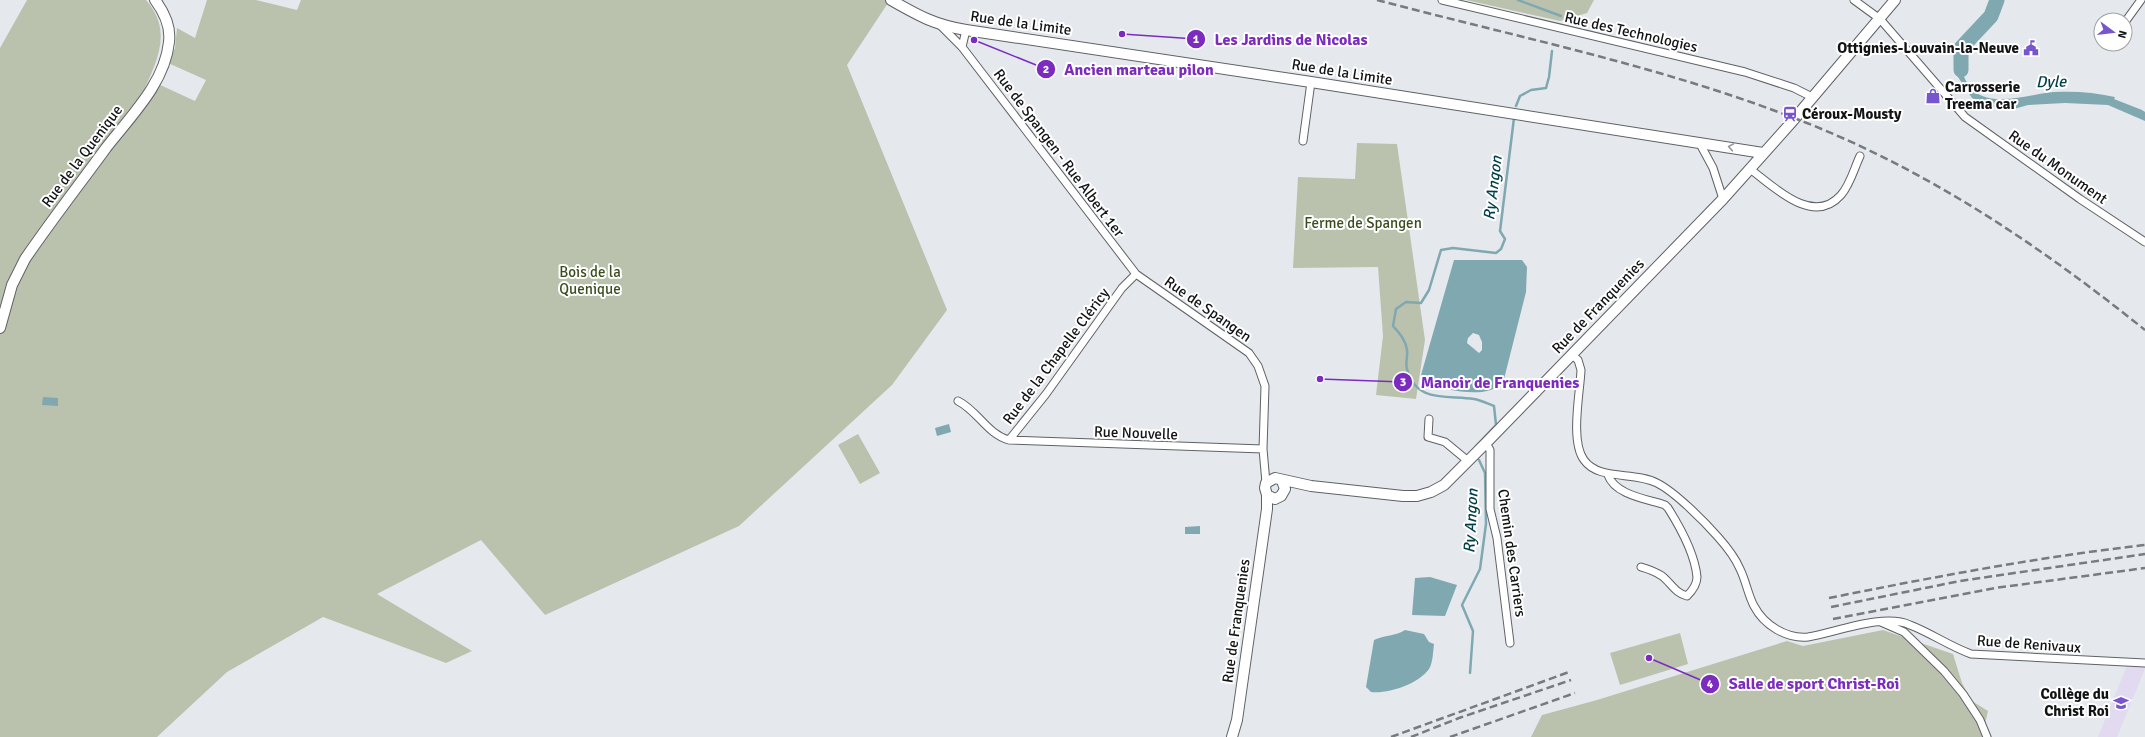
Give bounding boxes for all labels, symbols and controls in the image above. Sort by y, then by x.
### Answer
street label: Rue de la Limite [969,7,1073,39]
street label: Rue des Technologies [1563,8,1700,56]
north arrow [2093,12,2133,52]
callout: Les Jardins de Nicolas [1186,25,1376,53]
text: N [2115,29,2129,40]
text: Les Jardins de Nicolas [1214,30,1368,50]
text: 1 [1193,32,1200,47]
place label: Ottignies-Louvain-la-Neuve [1837,39,2019,57]
public building icon: Ottignies-Louvain-la-Neuve [2022,39,2040,57]
callout: Ancien marteau pilon [1036,55,1222,83]
street label: Rue de la Limite [1290,55,1394,89]
text: Ancien marteau pilon [1064,60,1214,80]
text: 2 [1043,62,1049,77]
street label: Rue de Spangen - Rue Albert 1er [990,65,1128,241]
water label: Dyle [2036,72,2067,92]
place label: Carrosserie Treema car [1945,78,2020,113]
shop icon: Carrosserie Treema car [1924,87,1942,105]
street label: Rue de la Quenique [38,101,126,211]
station icon: Céroux-Mousty [1781,105,1799,123]
place label: Céroux-Mousty [1802,105,1902,123]
street label: Rue du Monument [2005,126,2111,208]
one-way arrow [1728,143,1734,152]
water label: Ry Angon [1479,153,1507,221]
park label: Ferme de Spangen [1304,214,1422,232]
street label: Rue de Franquenies [1548,254,1648,357]
park label: Bois de la Quenique [559,263,621,298]
street label: Rue de Spangen [1161,272,1255,346]
street label: Rue de la Chapelle Cléricy [999,284,1113,428]
callout: Manoir de Franquenies [1393,368,1587,396]
text: Manoir de Franquenies [1421,373,1579,393]
text: 3 [1400,375,1406,390]
street label: Rue Nouvelle [1094,423,1178,443]
water label: Ry Angon [1459,487,1483,554]
street label: Chemin des Carriers [1494,488,1530,619]
street label: Rue de Franquenies [1218,557,1254,684]
street label: Rue de Renivaux [1976,631,2082,657]
callout: Salle de sport Christ-Roi [1700,670,1907,698]
text: Salle de sport Christ-Roi [1729,674,1899,694]
text: 4 [1707,677,1714,692]
place label: Collège du Christ Roi [2040,685,2109,720]
school or university icon: Collège du Christ Roi [2112,694,2130,712]

